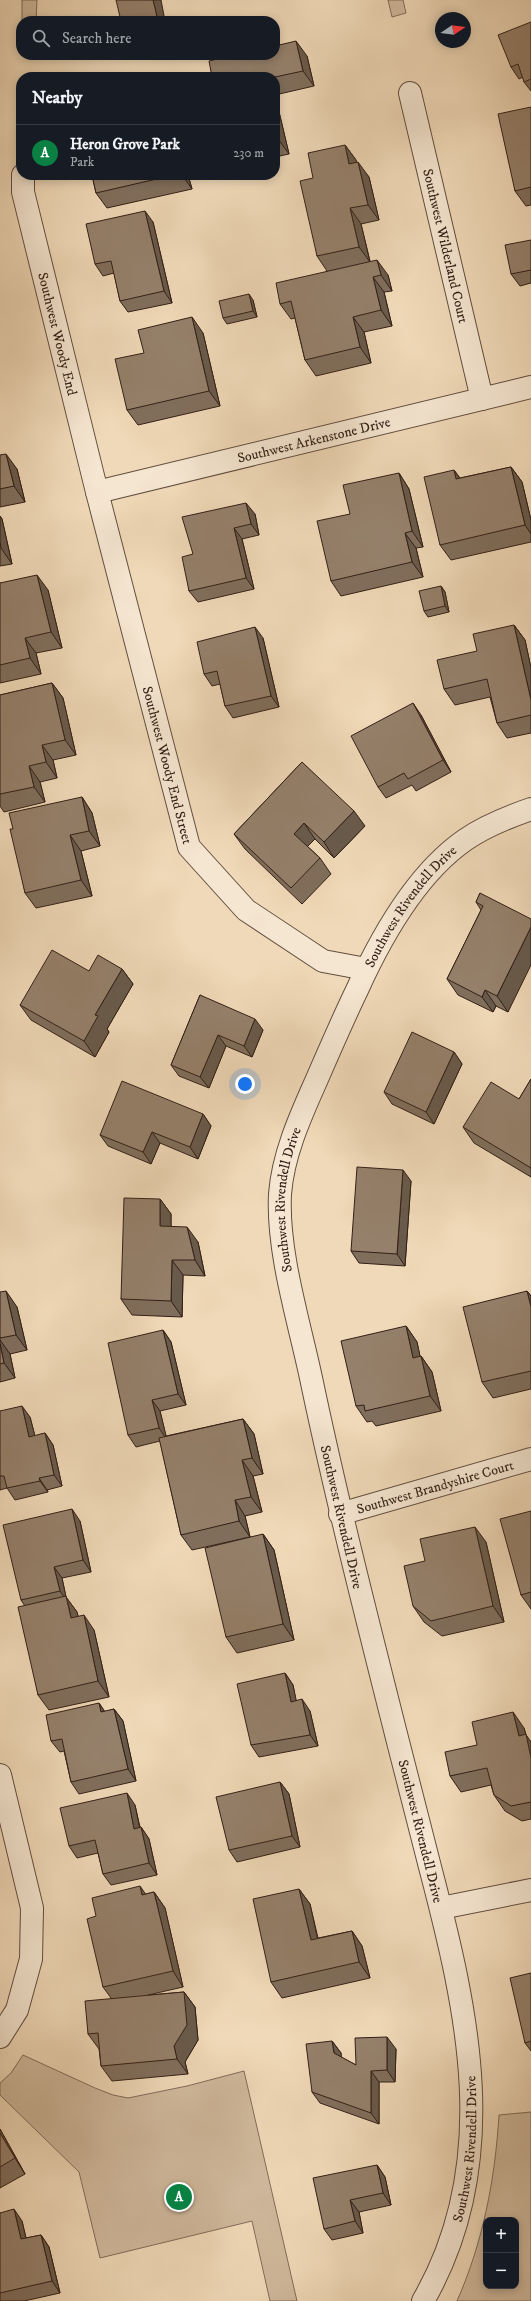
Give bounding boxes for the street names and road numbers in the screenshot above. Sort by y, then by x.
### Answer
street label: Southwest Wilderland Court [418,167,472,326]
street label: Southwest Woody End [33,271,81,397]
street label: Southwest Arkenstone Drive [236,413,393,468]
street label: Southwest Woody End Street [138,684,196,847]
street label: Southwest Rivendell Drive [361,842,461,971]
street label: Southwest Rivendell Drive [272,1125,306,1274]
street label: Southwest Rivendell Drive [316,1444,366,1591]
street label: Southwest Brandyshire Court [355,1456,517,1519]
street label: Southwest Rivendell Drive [394,1758,447,1905]
street label: Southwest Rivendell Drive [449,2075,481,2224]

